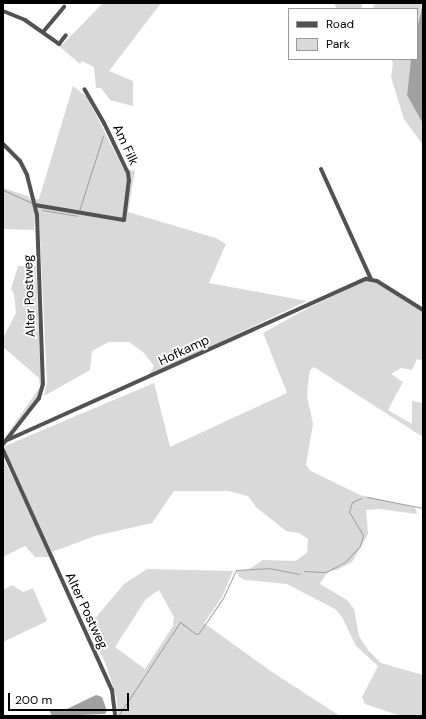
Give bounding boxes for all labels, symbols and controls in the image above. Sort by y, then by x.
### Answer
legend [288,8,418,60]
text: Road [326,16,354,32]
text: Park [326,36,350,52]
street label: Am Filk [109,122,141,168]
street label: Alter Postweg [21,254,39,338]
street label: Hofkamp [156,332,212,370]
street label: Alter Postweg [61,570,111,652]
scale bar [10,685,131,711]
text: 200 m [15,692,52,708]

